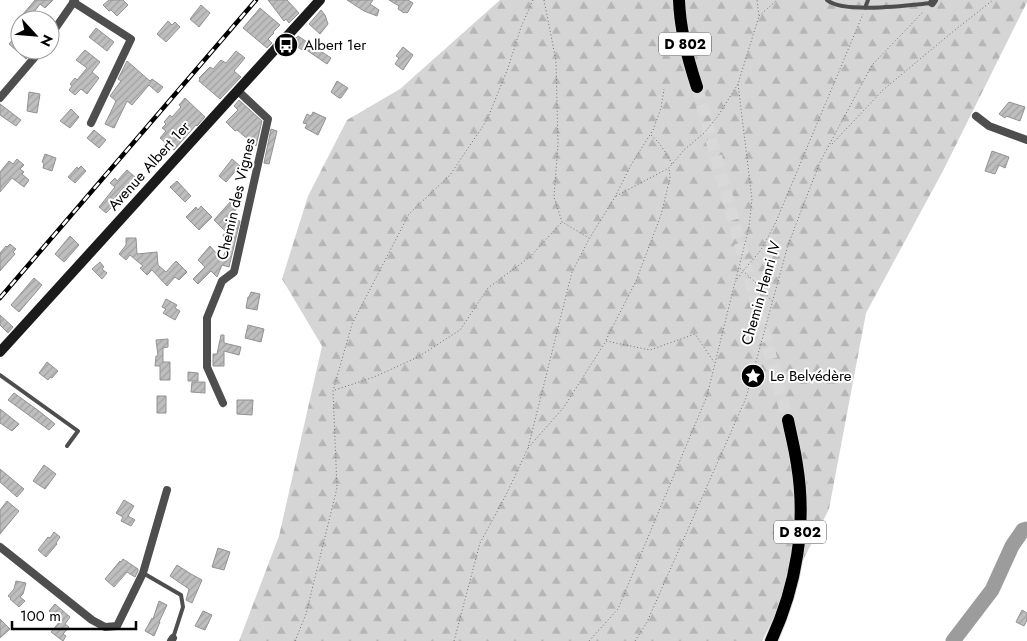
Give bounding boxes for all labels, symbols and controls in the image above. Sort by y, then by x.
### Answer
north arrow [10,10,60,60]
text: N [35,31,58,50]
bus stop icon: Albert 1er [273,32,299,58]
road number: D 802 [659,33,711,56]
place label: Albert 1er [304,34,367,56]
street label: Avenue Albert 1er [103,116,196,216]
street label: Chemin des Vignes [211,136,261,262]
street label: Chemin Henri IV [736,238,786,348]
place icon: Le Belvédère [740,363,766,389]
place label: Le Belvédère [770,365,852,387]
road number: D 802 [774,520,826,544]
scale bar [12,598,136,630]
text: 100 m [20,605,61,627]

